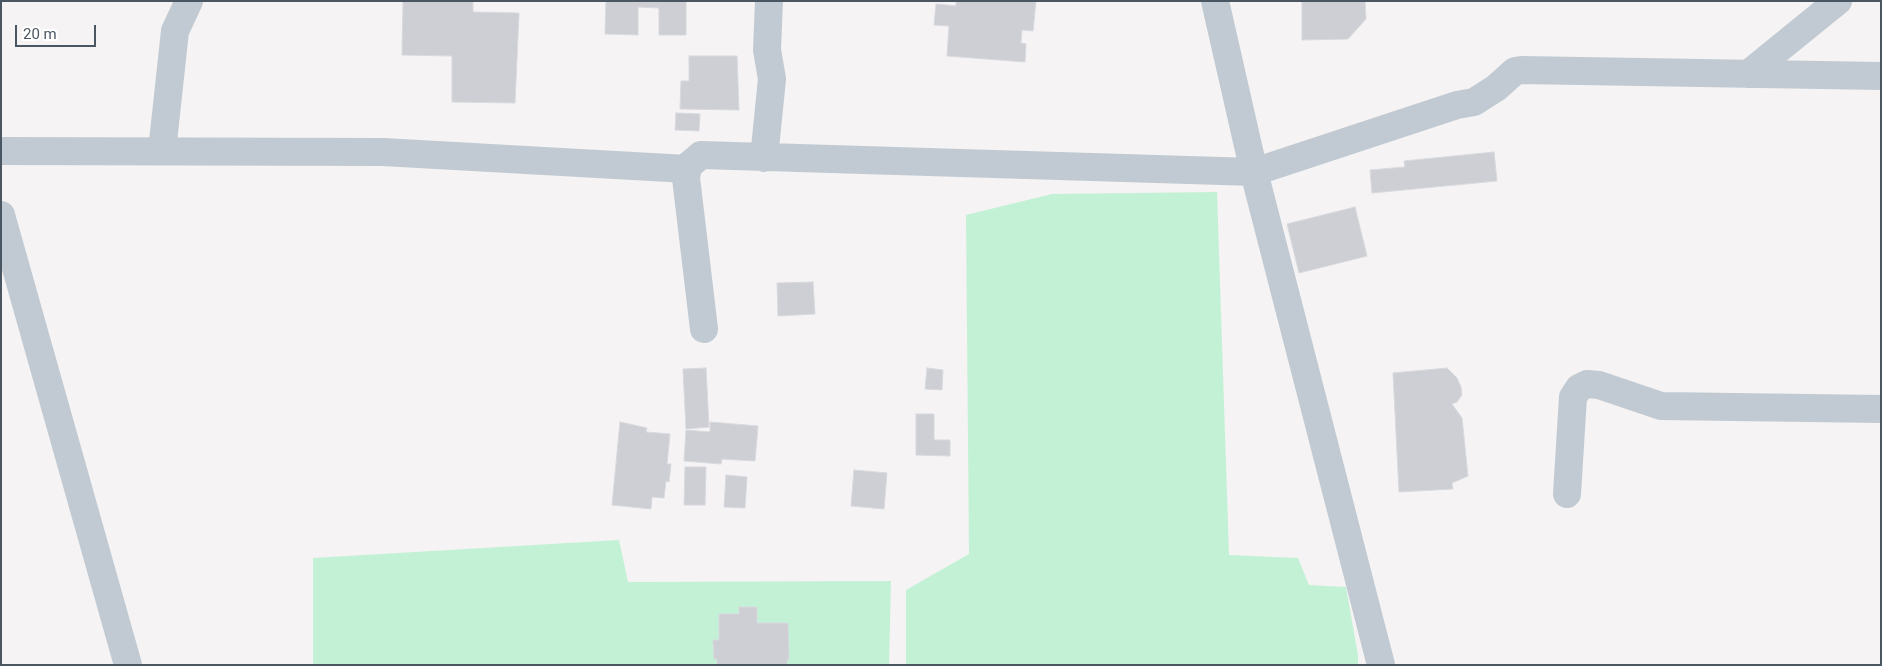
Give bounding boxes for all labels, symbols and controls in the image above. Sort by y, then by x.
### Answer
scale bar [18,15,99,47]
text: 20 m [23,25,57,43]

